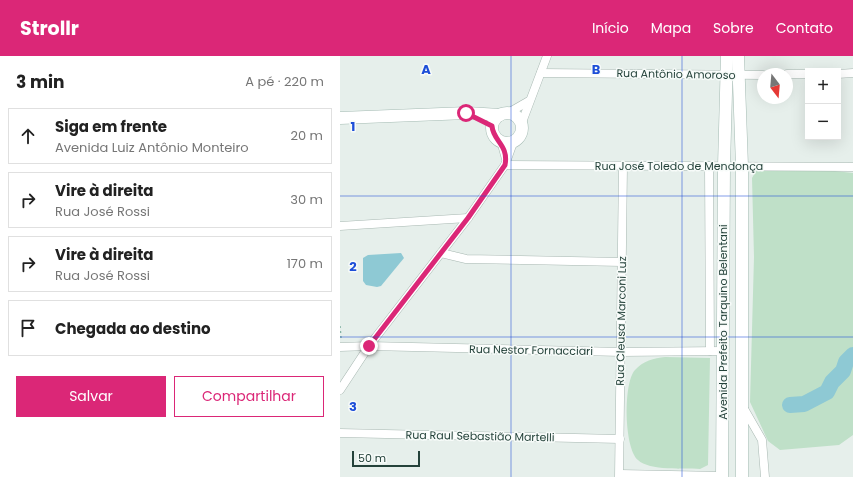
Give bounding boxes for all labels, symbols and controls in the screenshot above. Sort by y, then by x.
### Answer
text: Strollr [20,15,79,42]
text: Início [592,18,629,38]
text: Mapa [651,18,691,38]
text: Sobre [713,18,754,38]
text: Contato [776,18,833,38]
text: A [421,60,431,79]
text: B [592,60,601,79]
street label: Rua Antônio Amoroso [616,65,736,83]
north arrow [757,68,793,104]
map controls [805,68,841,140]
button: + [805,68,841,104]
text: 3 min [16,70,64,94]
text: A pé · 220 m [245,72,324,91]
route start [457,104,475,122]
button: − [805,104,841,140]
text: Siga em frente [55,116,167,137]
text: 1 [351,117,355,136]
icon: ahead [17,125,39,147]
text: 20 m [290,126,323,145]
text: Avenida Luiz Antônio Monteiro [55,138,249,157]
street label: Rua José Toledo de Mendonça [595,158,763,174]
text: Vire à direita [55,180,154,201]
icon: right [17,189,39,211]
text: 30 m [290,190,323,209]
text: Rua José Rossi [55,202,150,221]
street label: Avenida Prefeito Tarquino Belentani [715,224,731,420]
text: Vire à direita [55,244,154,265]
icon: right [17,253,39,275]
text: 170 m [287,254,323,273]
street label: Rua Cleusa Marconi Luz [612,256,630,386]
text: 2 [349,257,357,276]
text: Rua José Rossi [55,266,150,285]
icon: arrive [17,317,39,339]
text: Chegada ao destino [55,318,211,339]
route end [360,337,378,355]
street label: Rua Nestor Fornacciari [469,341,593,359]
button: Salvar [16,376,166,417]
button: Compartilhar [174,376,324,417]
text: 3 [349,397,357,416]
street label: Rua Raul Sebastião Martelli [405,427,555,445]
scale bar [352,449,420,468]
text: 50 m [358,450,386,466]

